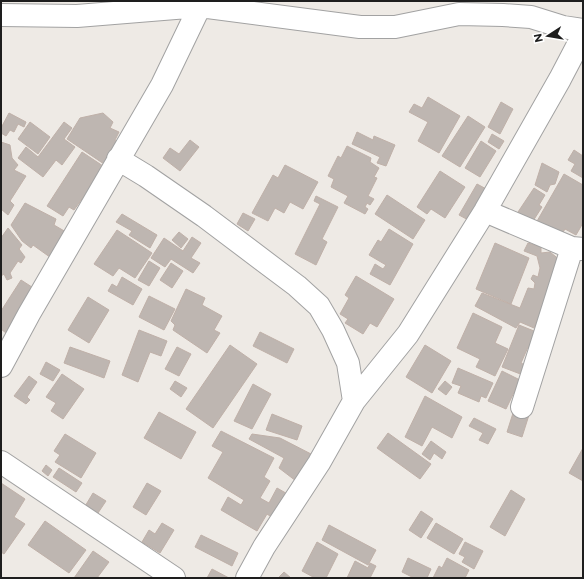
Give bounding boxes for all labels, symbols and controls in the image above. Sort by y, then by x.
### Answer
north arrow [528,16,568,56]
text: N [530,32,546,44]

